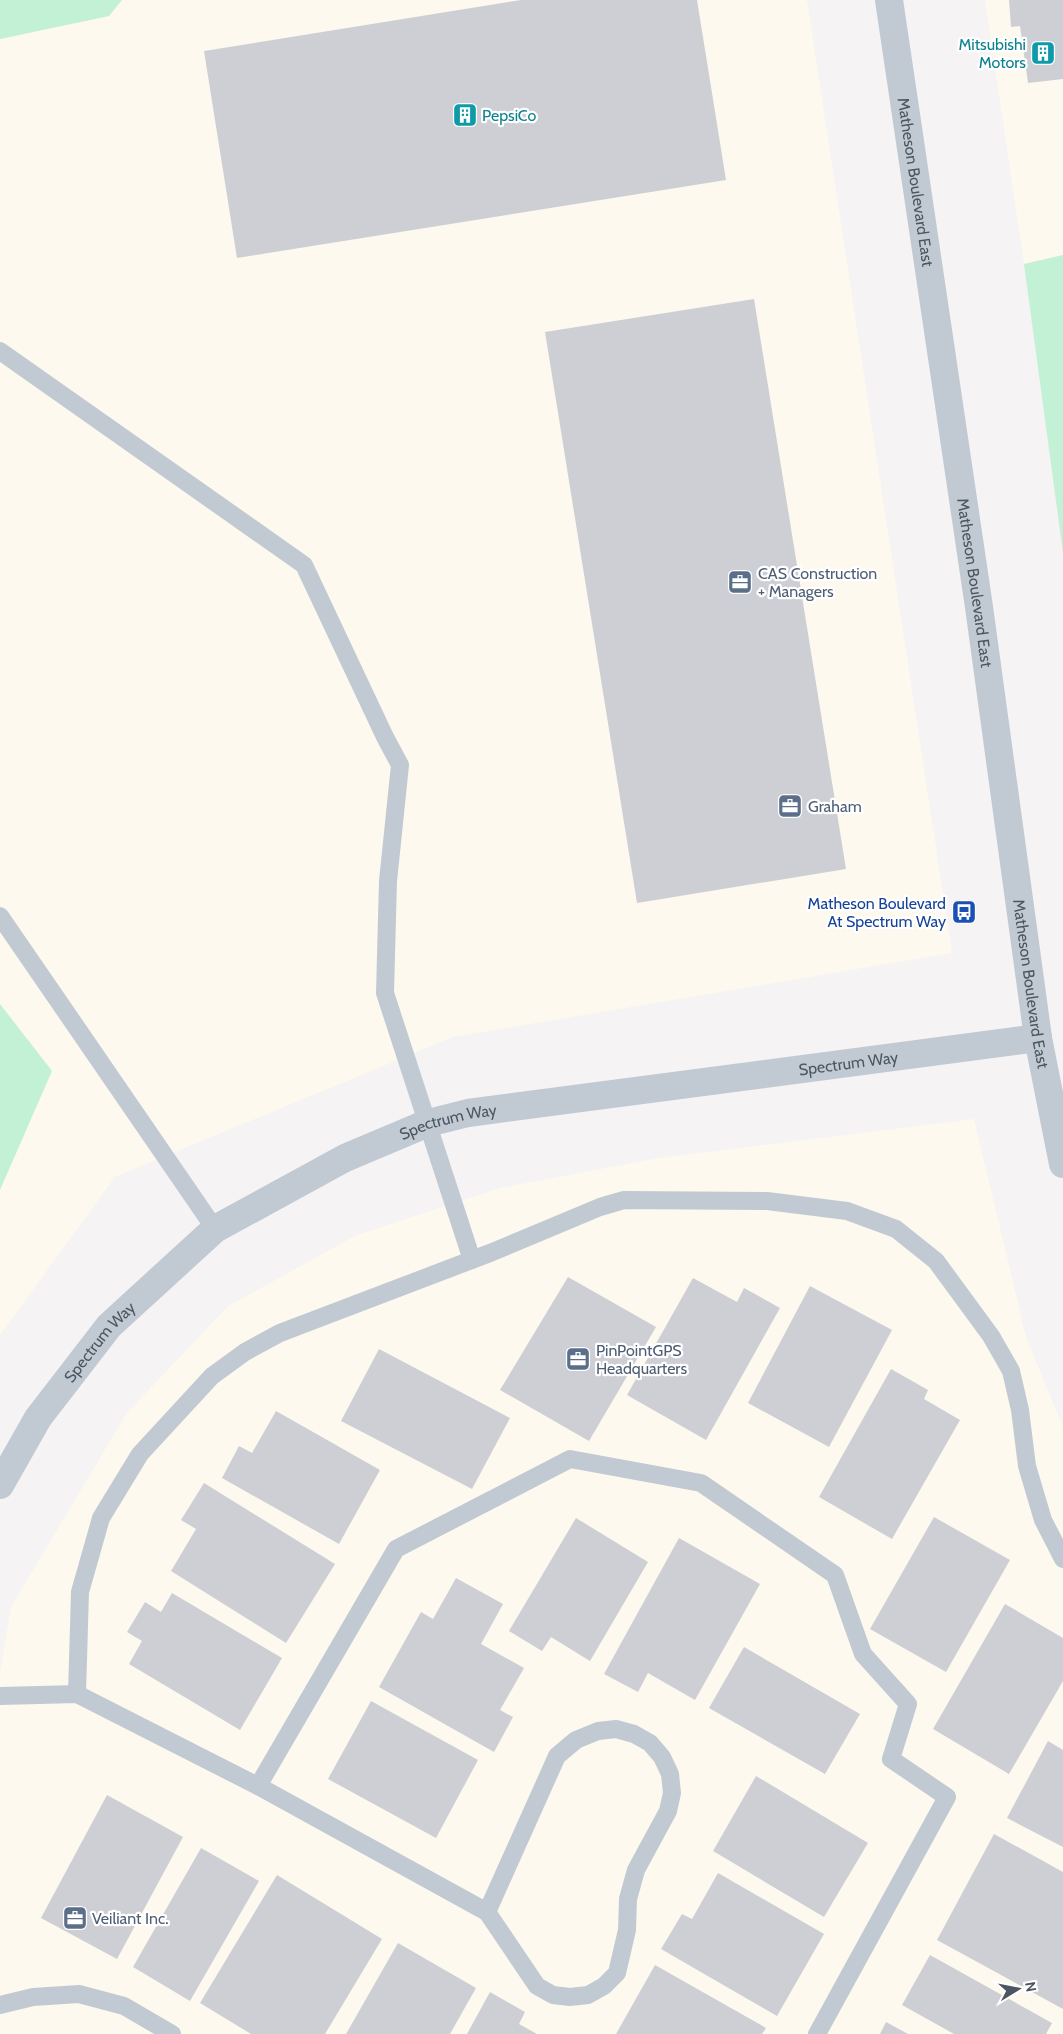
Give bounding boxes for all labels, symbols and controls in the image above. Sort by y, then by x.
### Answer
place label: Mitsubishi Motors [958,35,1026,72]
building icon: Mitsubishi Motors [1030,40,1056,66]
street label: Matheson Boulevard East [894,96,937,269]
building icon: PepsiCo [452,102,478,128]
place label: PepsiCo [482,106,537,125]
street label: Matheson Boulevard East [953,497,996,669]
place label: CAS Construction + Managers [758,564,877,601]
office icon: CAS Construction + Managers [727,569,753,595]
office icon: Graham [777,793,803,819]
place label: Graham [808,797,862,816]
place label: Matheson Boulevard At Spectrum Way [808,894,946,931]
street label: Matheson Boulevard East [1009,898,1053,1071]
bus stop icon: Matheson Boulevard At Spectrum Way [951,899,977,925]
street label: Spectrum Way [798,1047,899,1079]
street label: Spectrum Way [397,1100,498,1144]
street label: Spectrum Way [60,1298,139,1386]
place label: PinPointGPS Headquarters [596,1341,687,1378]
office icon: PinPointGPS Headquarters [565,1346,591,1372]
office icon: Veiliant Inc. [62,1905,88,1931]
place label: Veiliant Inc. [92,1909,169,1928]
north arrow [993,1964,1043,2014]
text: N [1021,1980,1041,1993]

